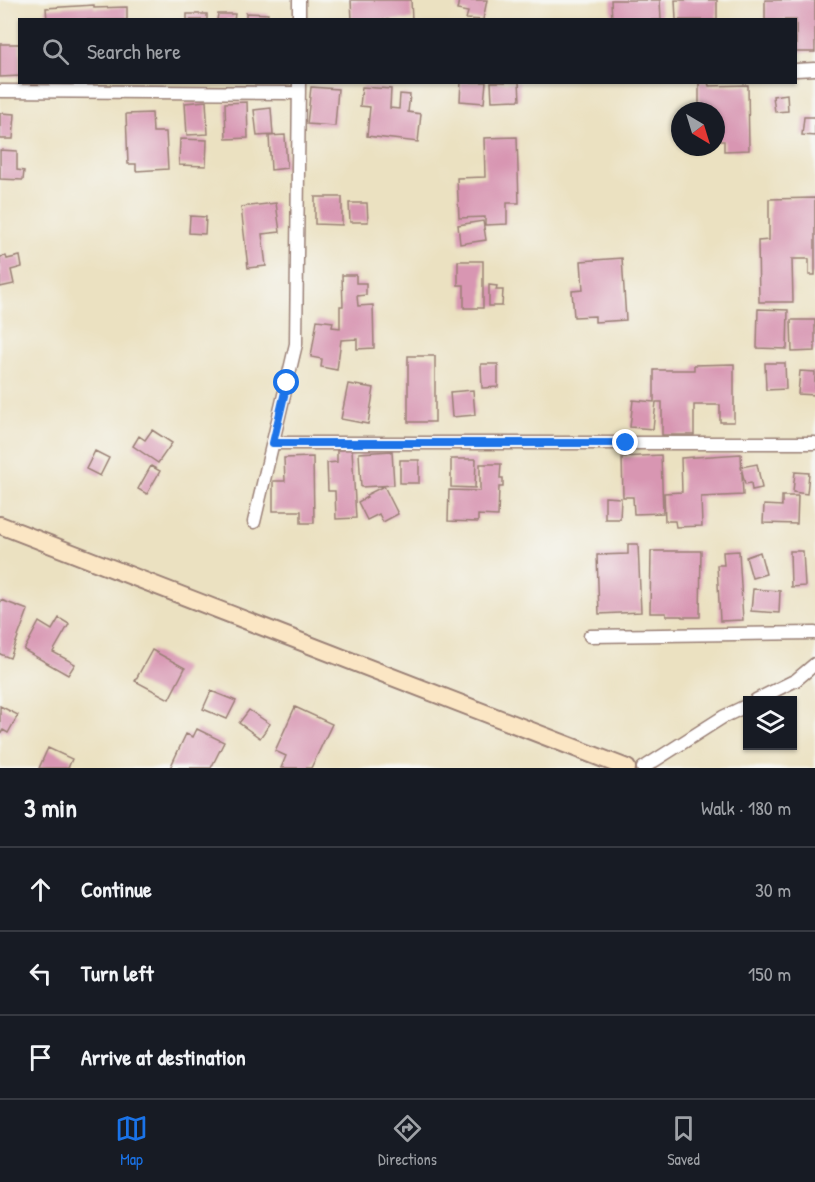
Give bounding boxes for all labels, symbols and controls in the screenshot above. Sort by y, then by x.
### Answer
search box [18,18,797,84]
icon: search [39,35,72,68]
text: Search here [87,36,181,66]
north arrow [671,102,725,156]
route start [273,369,299,395]
route end [612,429,638,455]
map controls [743,696,797,750]
button: layers [743,696,797,750]
text: 3 min [24,790,77,825]
text: Walk · 180 m [701,794,791,821]
icon: ahead [24,873,57,906]
text: Continue [81,874,152,904]
text: 30 m [755,876,791,903]
icon: left [24,957,57,990]
text: Turn left [81,958,154,988]
text: 150 m [748,960,791,987]
icon: arrive [24,1041,57,1074]
text: Arrive at destination [81,1042,246,1072]
tab: Map [115,1112,148,1170]
tab: Directions [378,1112,437,1170]
tab: Saved [667,1112,700,1170]

